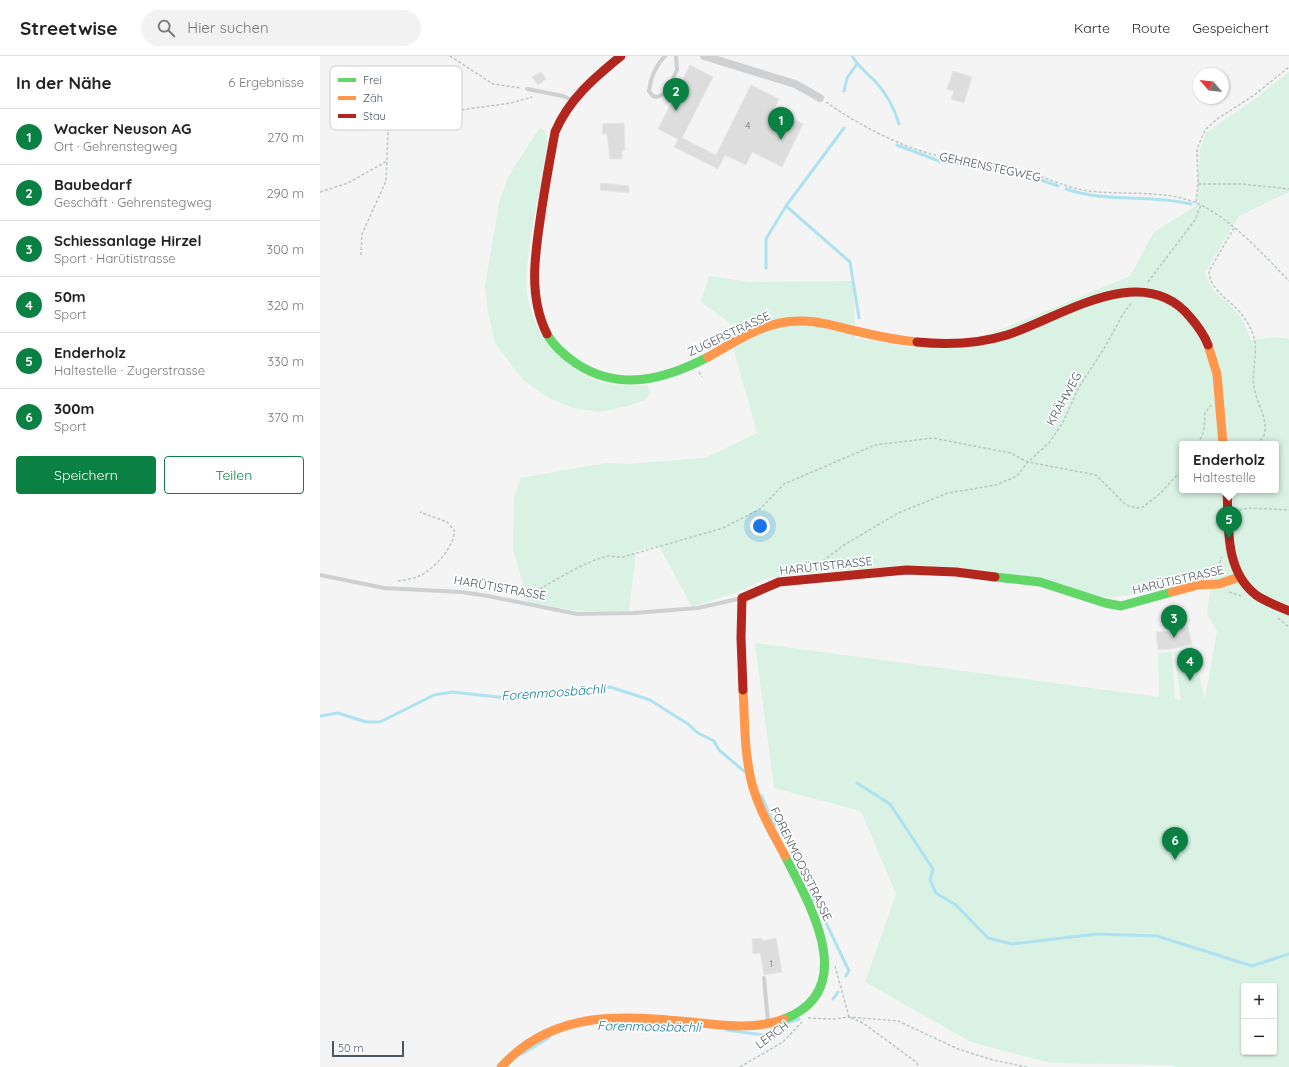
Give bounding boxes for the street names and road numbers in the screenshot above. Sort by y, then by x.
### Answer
street label: GEHRENSTEGWEG [938,148,1042,185]
street label: ZUGERSTRASSE [685,308,773,359]
street label: KRÄHWEG [1043,369,1084,428]
street label: HARÜTISTRASSE [779,553,873,578]
street label: HARÜTISTRASSE [1131,562,1225,597]
street label: HARÜTISTRASSE [453,572,548,603]
street label: FORENMOOSSTRASSE [767,804,836,923]
street label: LERCH [752,1017,791,1052]

